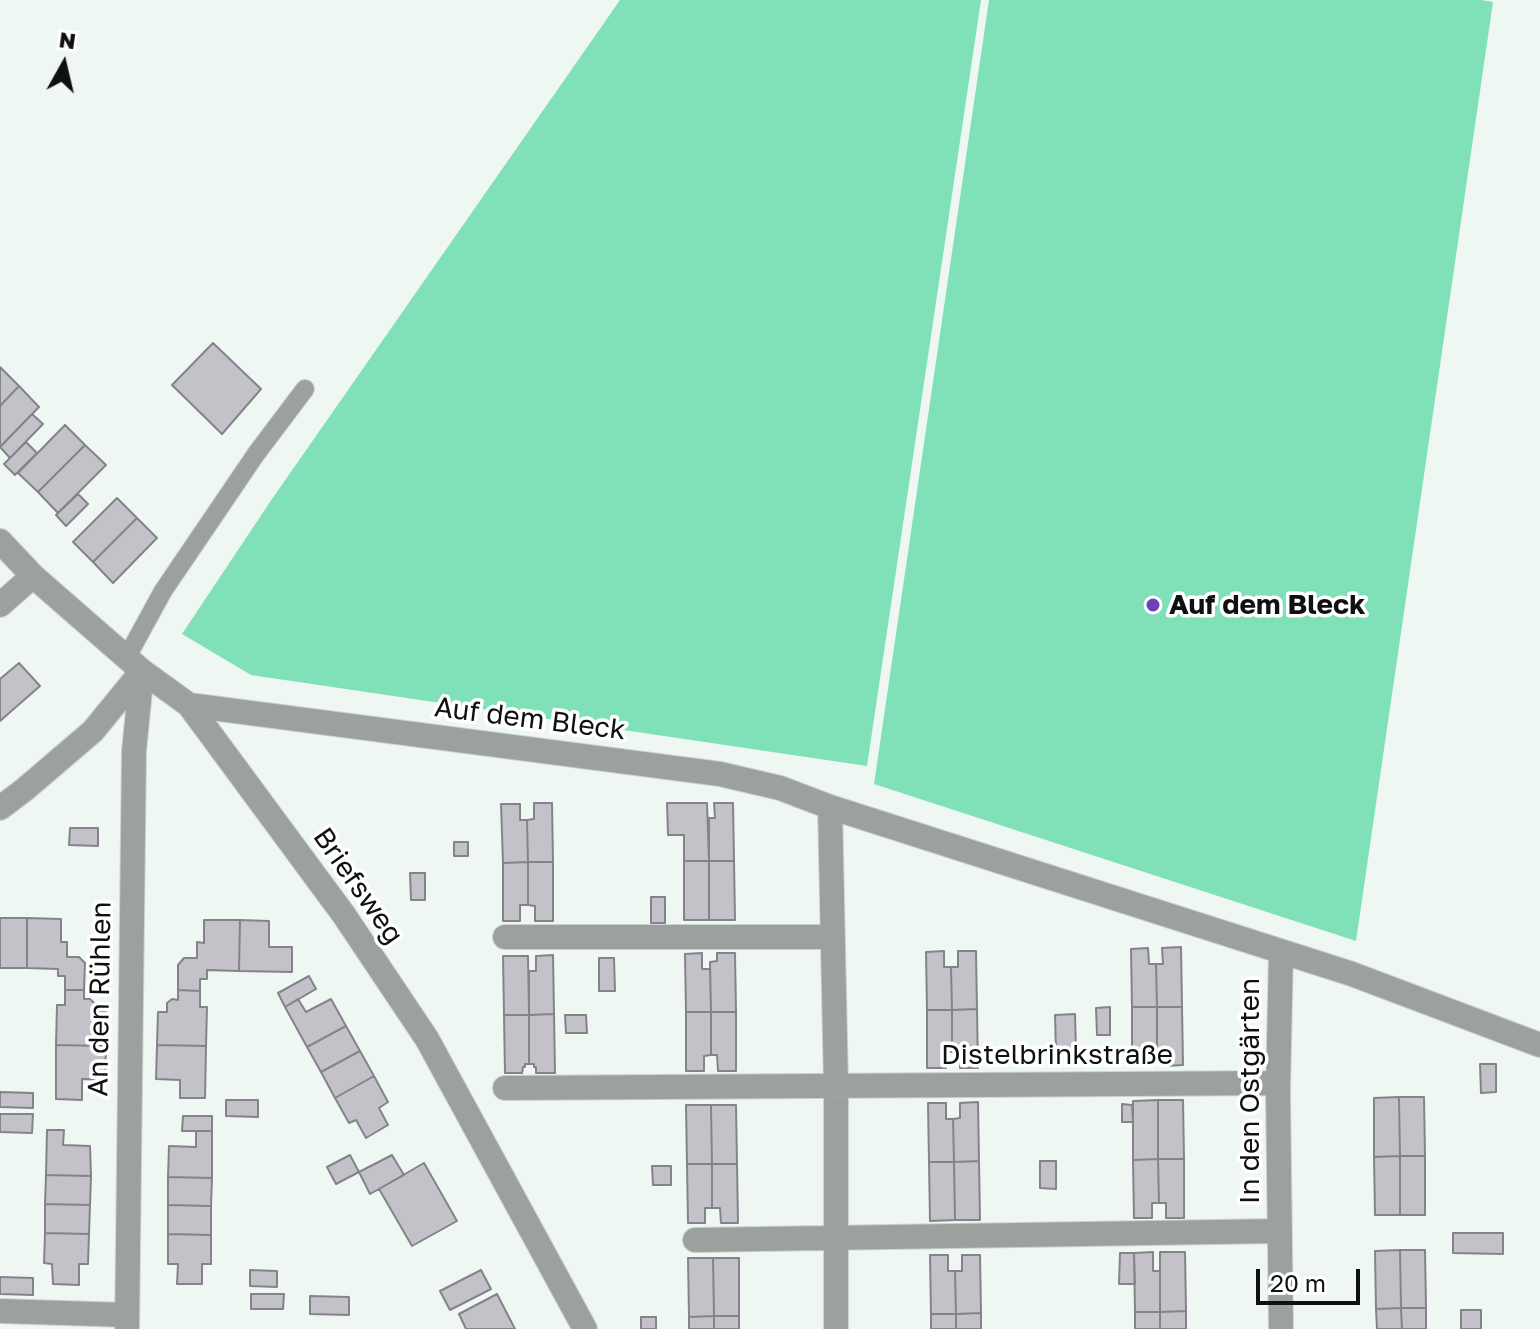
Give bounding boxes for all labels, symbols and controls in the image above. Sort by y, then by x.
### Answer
north arrow [24,24,104,104]
text: N [57,25,78,54]
place label: Auf dem Bleck [1169,588,1365,622]
marker: Auf dem Bleck [1144,596,1162,614]
street label: Auf dem Bleck [432,691,628,747]
street label: Briefsweg [306,821,410,951]
street label: An den Rühlen [81,901,119,1097]
street label: In den Ostgärten [1233,978,1267,1204]
street label: Distelbrinkstraße [941,1038,1173,1072]
scale bar [1260,1253,1364,1303]
text: 20 m [1270,1268,1326,1297]

